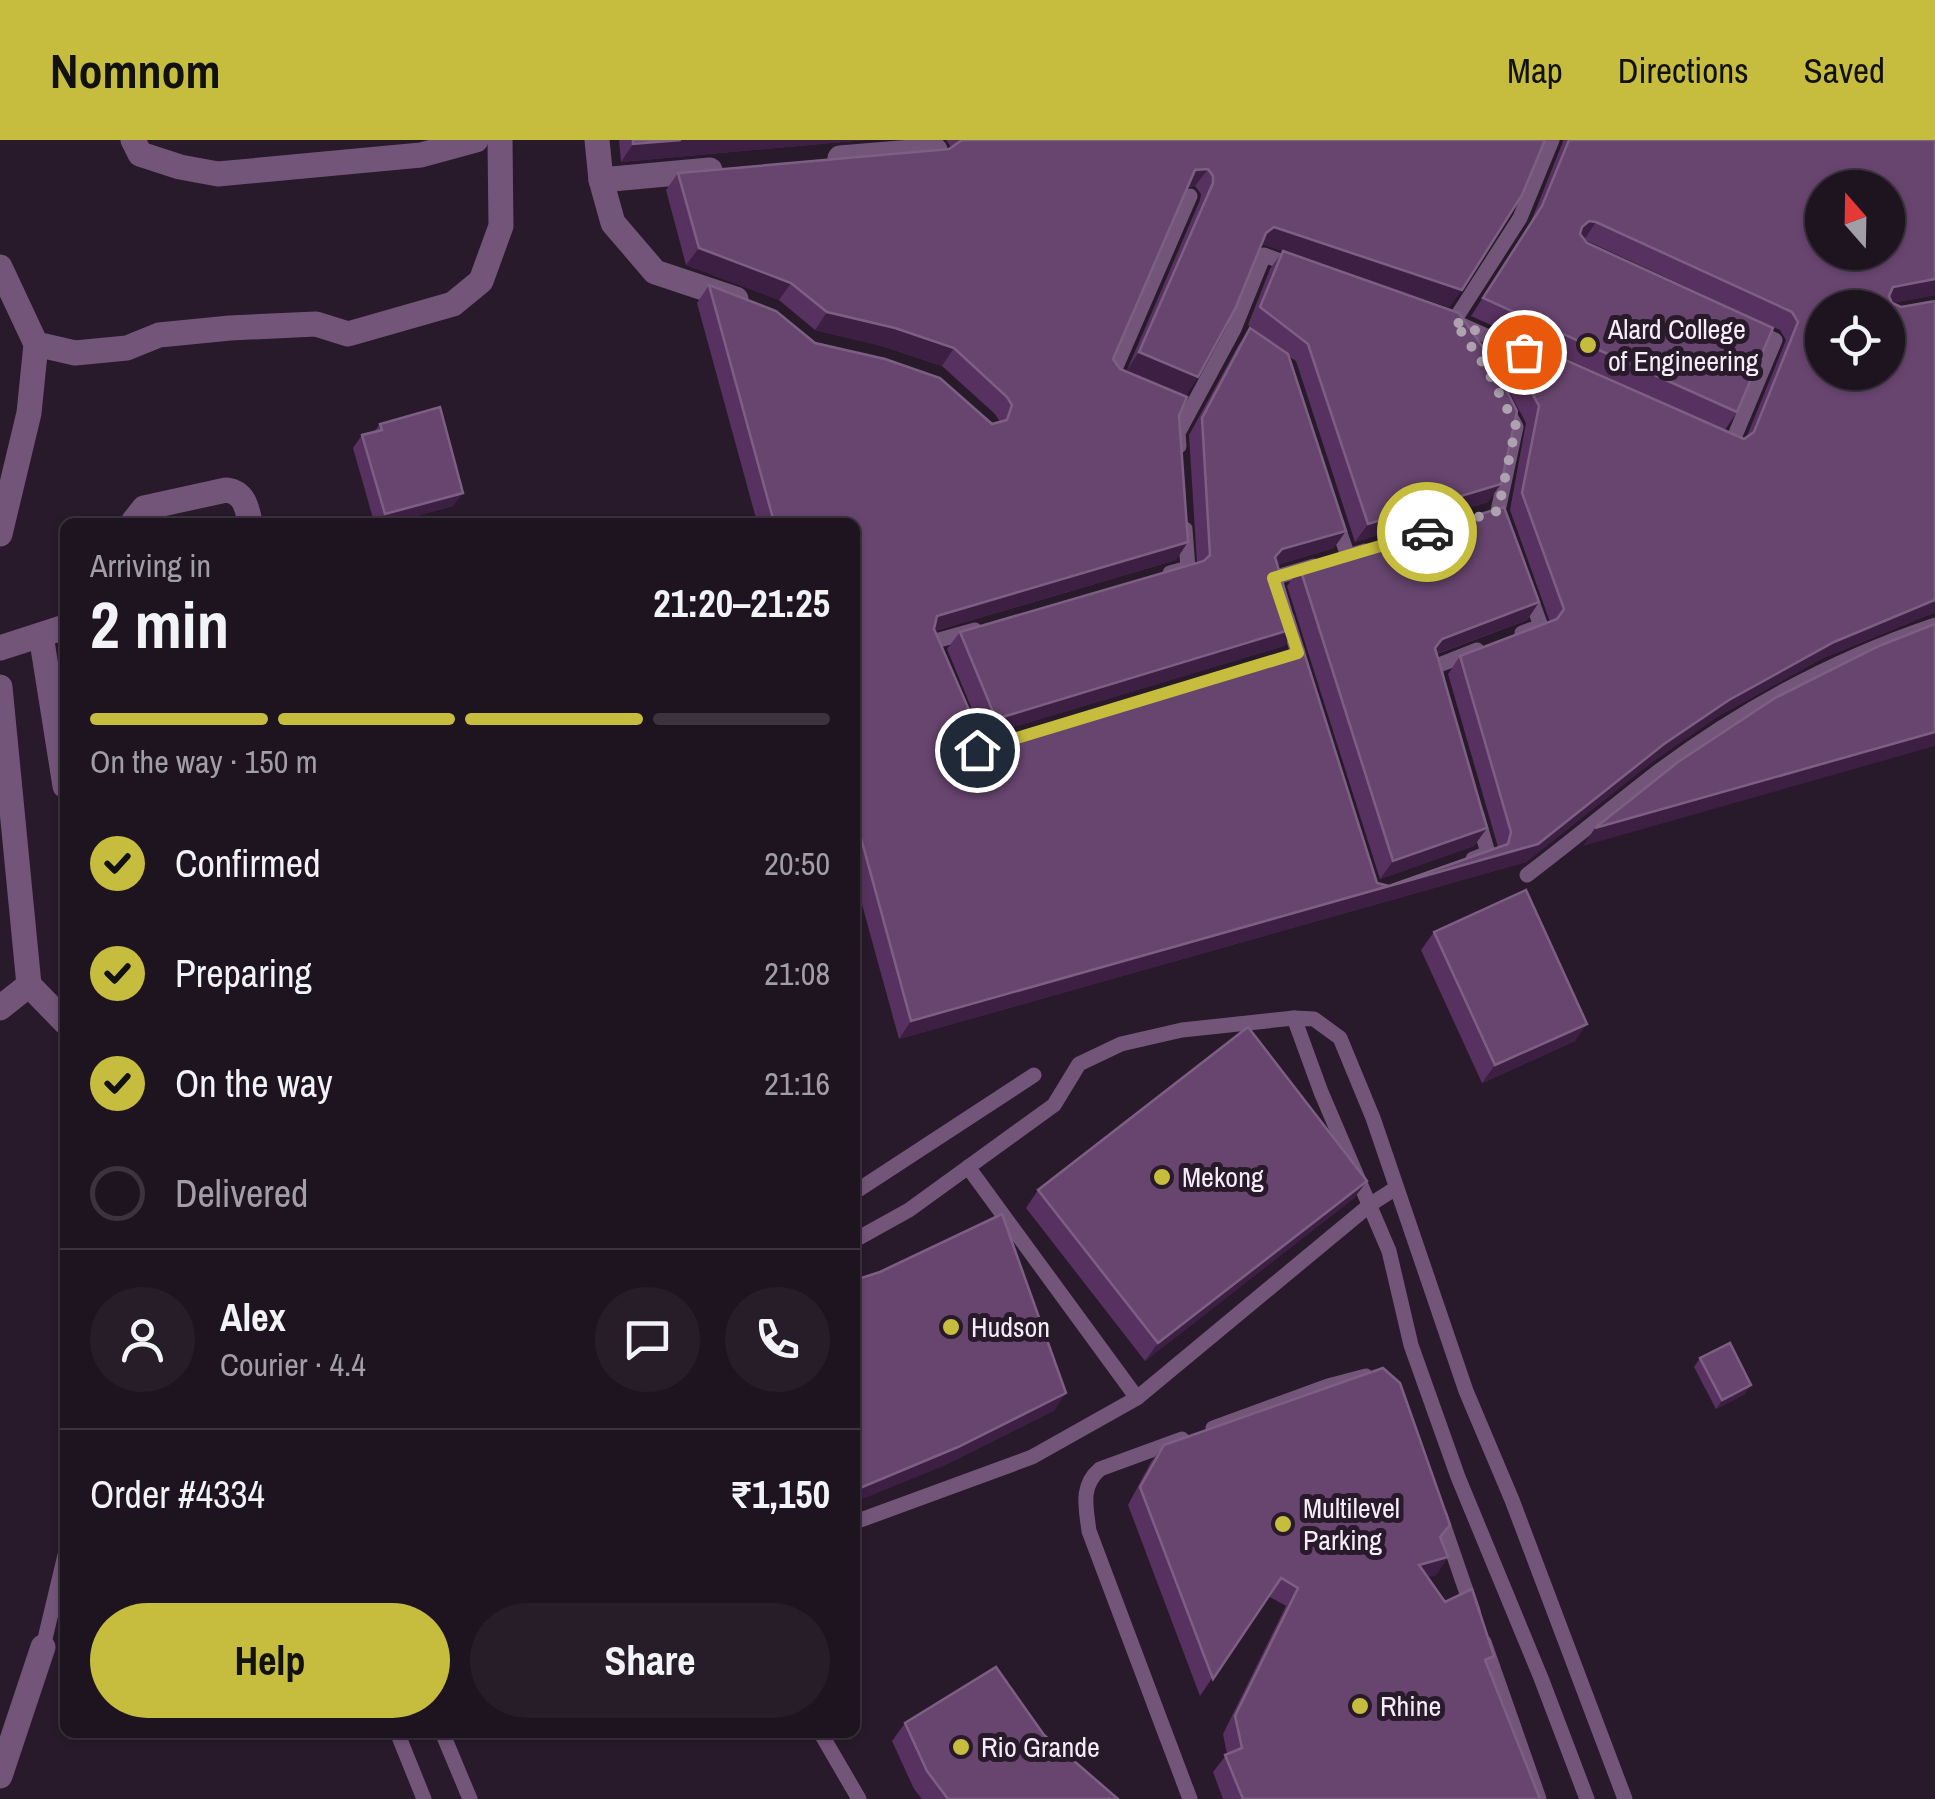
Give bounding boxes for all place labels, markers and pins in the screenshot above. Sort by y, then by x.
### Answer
pin [1482,310,1567,395]
place label: Alard College of Engineering [1607,310,1759,380]
marker: Alard College of Engineering [1577,334,1599,356]
pin [935,708,1020,793]
place label: Mekong [1182,1158,1264,1196]
marker: Mekong [1151,1166,1173,1188]
place label: Hudson [971,1308,1050,1346]
marker: Hudson [940,1316,962,1338]
place label: Multilevel Parking [1303,1489,1400,1559]
marker: Multilevel Parking [1272,1513,1294,1535]
place label: Rhine [1380,1687,1441,1725]
marker: Rhine [1349,1695,1371,1717]
place label: Rio Grande [981,1728,1100,1766]
marker: Rio Grande [950,1736,972,1758]

